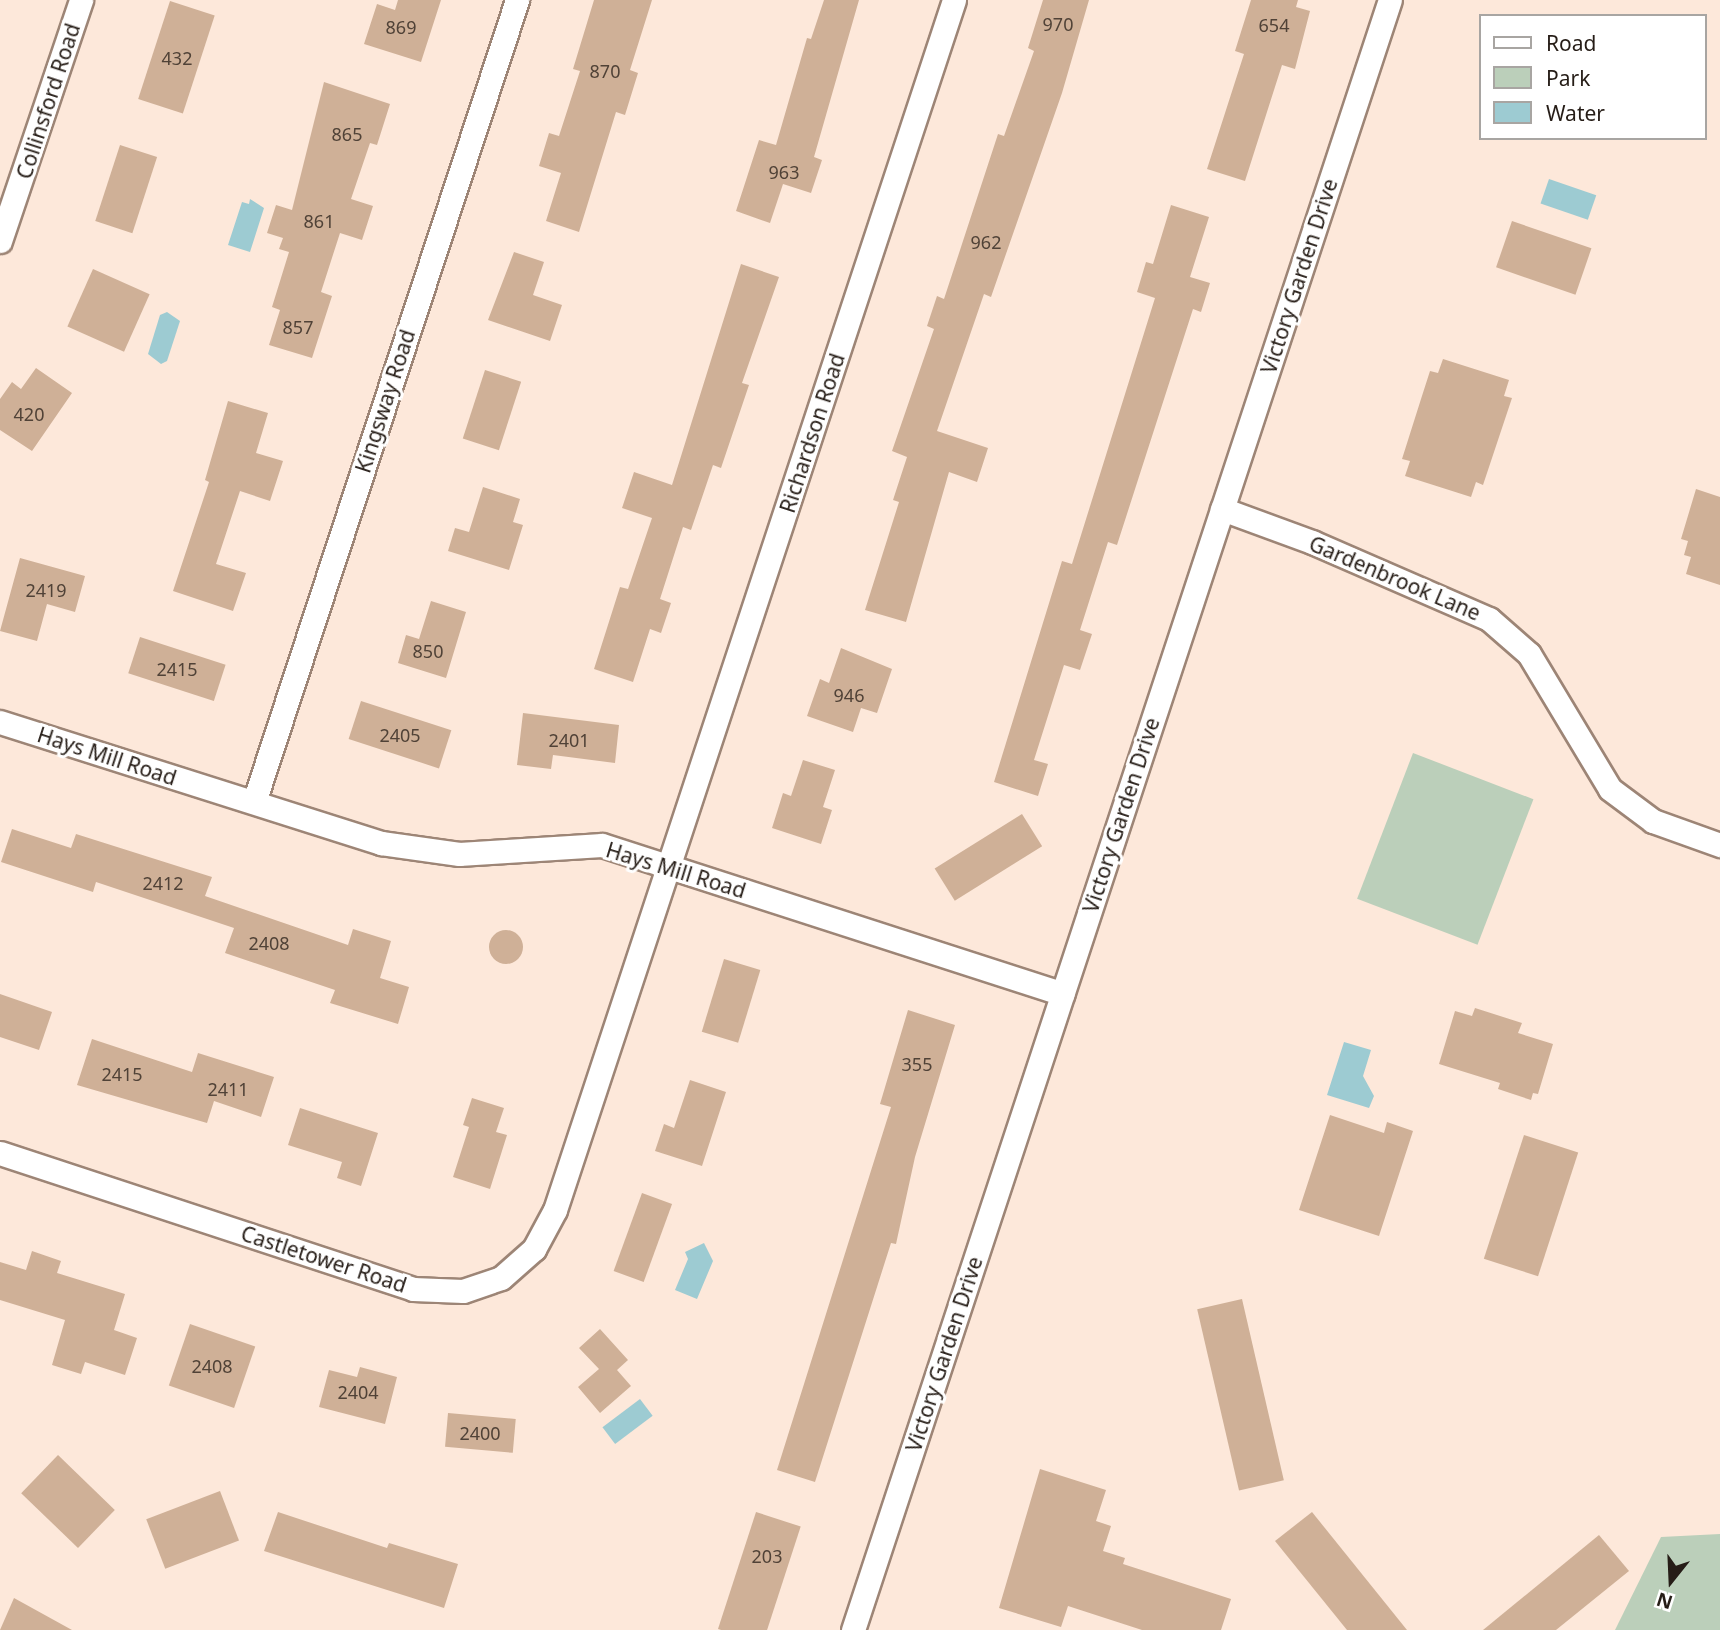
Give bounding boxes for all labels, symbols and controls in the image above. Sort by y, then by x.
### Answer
house number: 970 [1043,13,1073,35]
house number: 654 [1259,14,1289,36]
legend [1478,14,1706,140]
house number: 869 [386,16,416,38]
street label: Collinsford Road [11,20,85,182]
text: Road [1546,29,1596,57]
house number: 432 [162,47,192,69]
house number: 870 [590,60,620,82]
text: Park [1546,64,1590,92]
text: Water [1546,99,1605,127]
house number: 865 [332,123,362,145]
house number: 963 [769,161,799,183]
street label: Victory Garden Drive [1256,175,1342,377]
house number: 861 [304,210,334,232]
house number: 962 [971,231,1001,253]
house number: 857 [283,316,313,338]
street label: Kingsway Road [350,326,420,476]
street label: Richardson Road [774,350,850,516]
house number: 420 [14,403,44,425]
street label: Gardenbrook Lane [1305,530,1485,626]
house number: 2419 [25,579,67,601]
house number: 850 [413,640,443,662]
house number: 2415 [156,658,198,680]
house number: 946 [834,684,864,706]
street label: Victory Garden Drive [1078,714,1164,916]
street label: Hays Mill Road [34,722,180,790]
house number: 2405 [379,724,421,746]
house number: 2401 [548,729,590,751]
street label: Hays Mill Road [603,837,749,903]
house number: 2412 [142,872,184,894]
house number: 2408 [248,932,290,954]
house number: 355 [902,1053,932,1075]
house number: 2415 [101,1063,143,1085]
house number: 2411 [207,1078,249,1100]
street label: Castletower Road [238,1220,410,1298]
street label: Victory Garden Drive [901,1253,987,1455]
house number: 2408 [191,1355,233,1377]
house number: 2404 [337,1381,379,1403]
house number: 2400 [459,1422,501,1444]
house number: 203 [752,1545,782,1567]
north arrow [1636,1546,1706,1616]
text: N [1653,1586,1676,1616]

